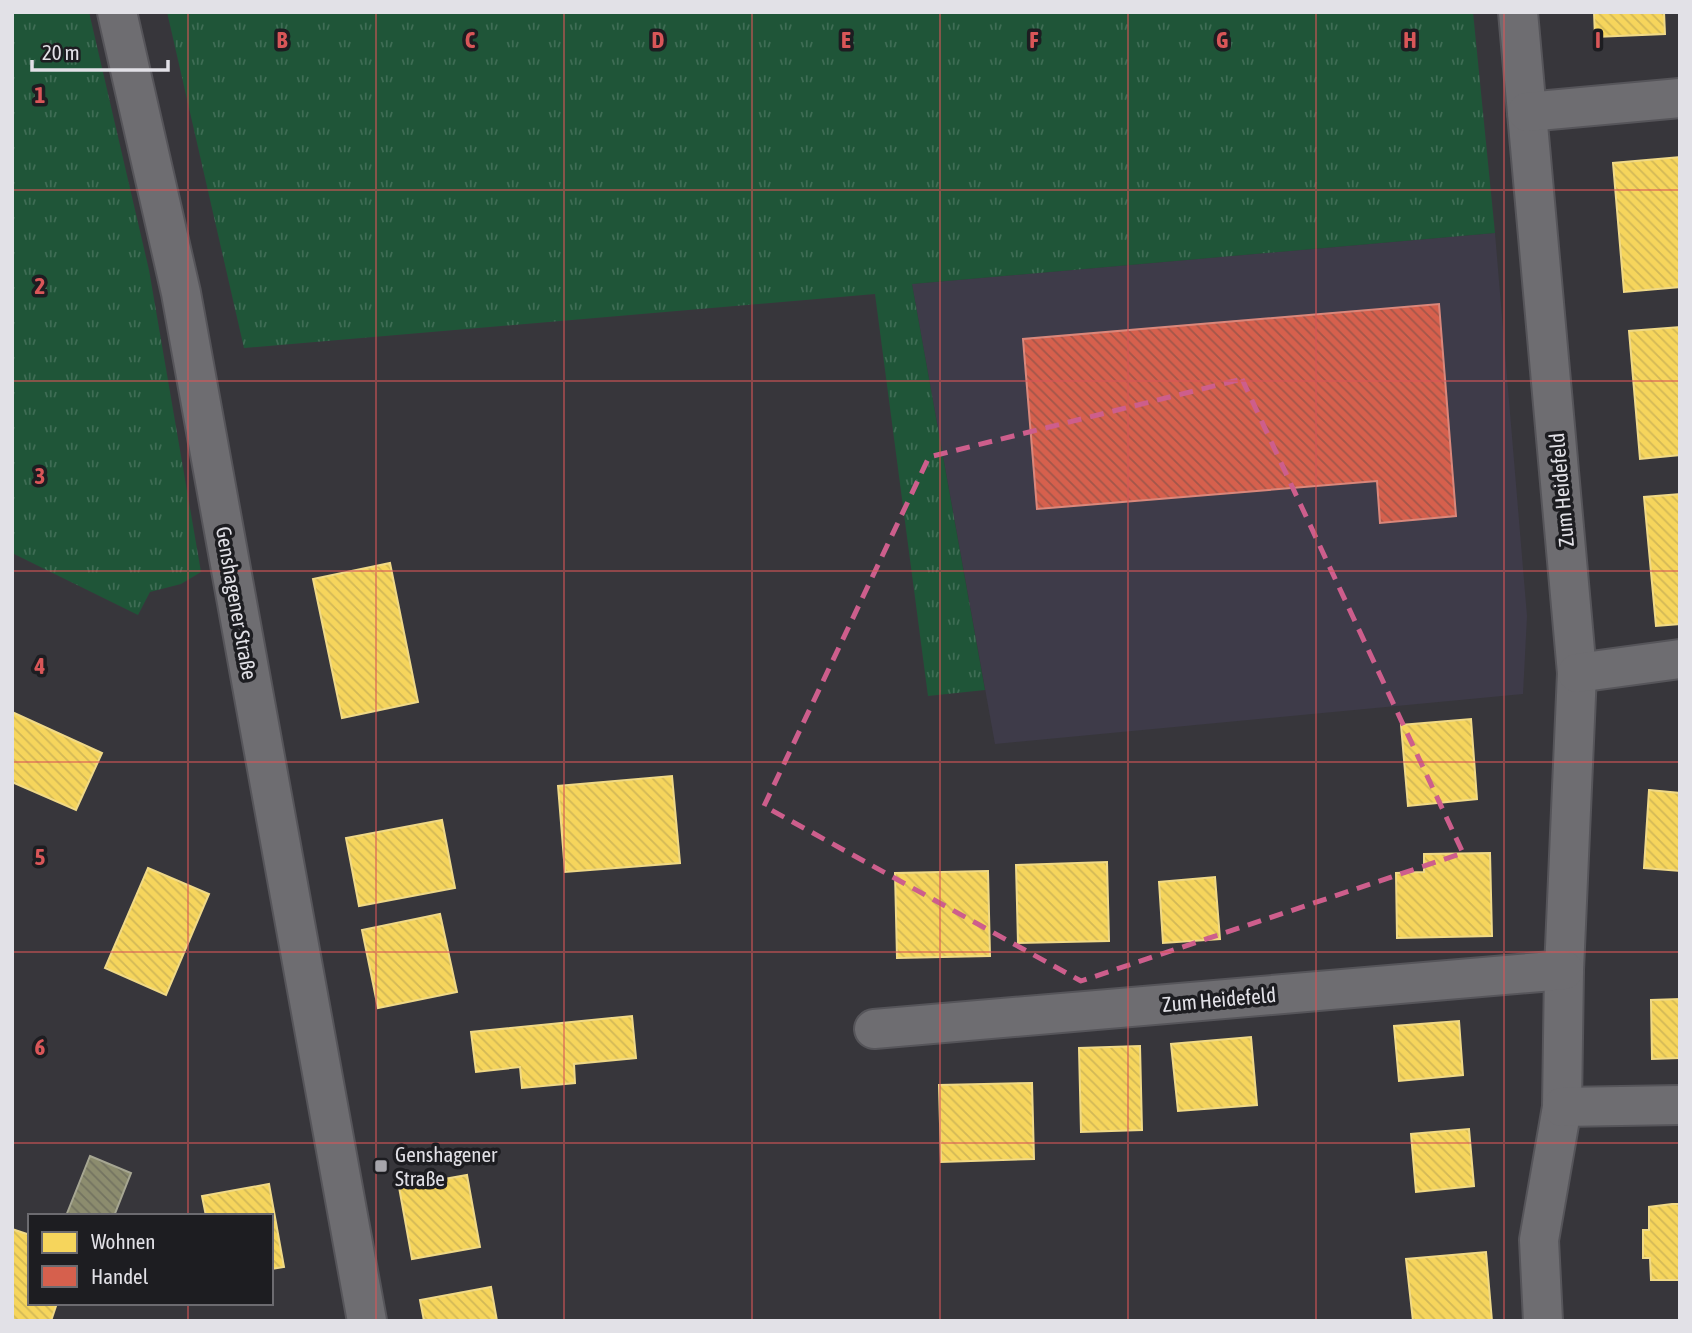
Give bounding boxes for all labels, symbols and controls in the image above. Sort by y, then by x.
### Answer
text: B [277,27,288,53]
text: C [465,27,476,53]
text: D [652,27,665,53]
text: E [841,27,851,53]
text: F [1029,27,1039,53]
text: G [1216,27,1228,53]
text: H [1403,27,1417,53]
text: I [1595,27,1601,53]
scale bar [32,28,168,72]
text: 20 m [42,40,80,64]
text: 1 [35,82,46,108]
text: 2 [35,273,45,299]
street label: Zum Heidefeld [1544,432,1578,548]
text: 3 [35,463,45,489]
street label: Genshagener Straße [212,525,262,681]
text: 4 [34,653,46,679]
text: 5 [35,844,46,870]
street label: Zum Heidefeld [1161,982,1277,1016]
text: 6 [35,1034,46,1060]
place label: Genshagener Straße [395,1142,498,1190]
marker: Genshagener Straße [373,1158,389,1174]
legend [28,1214,273,1305]
text: Wohnen [91,1229,156,1253]
text: Handel [91,1264,149,1288]

